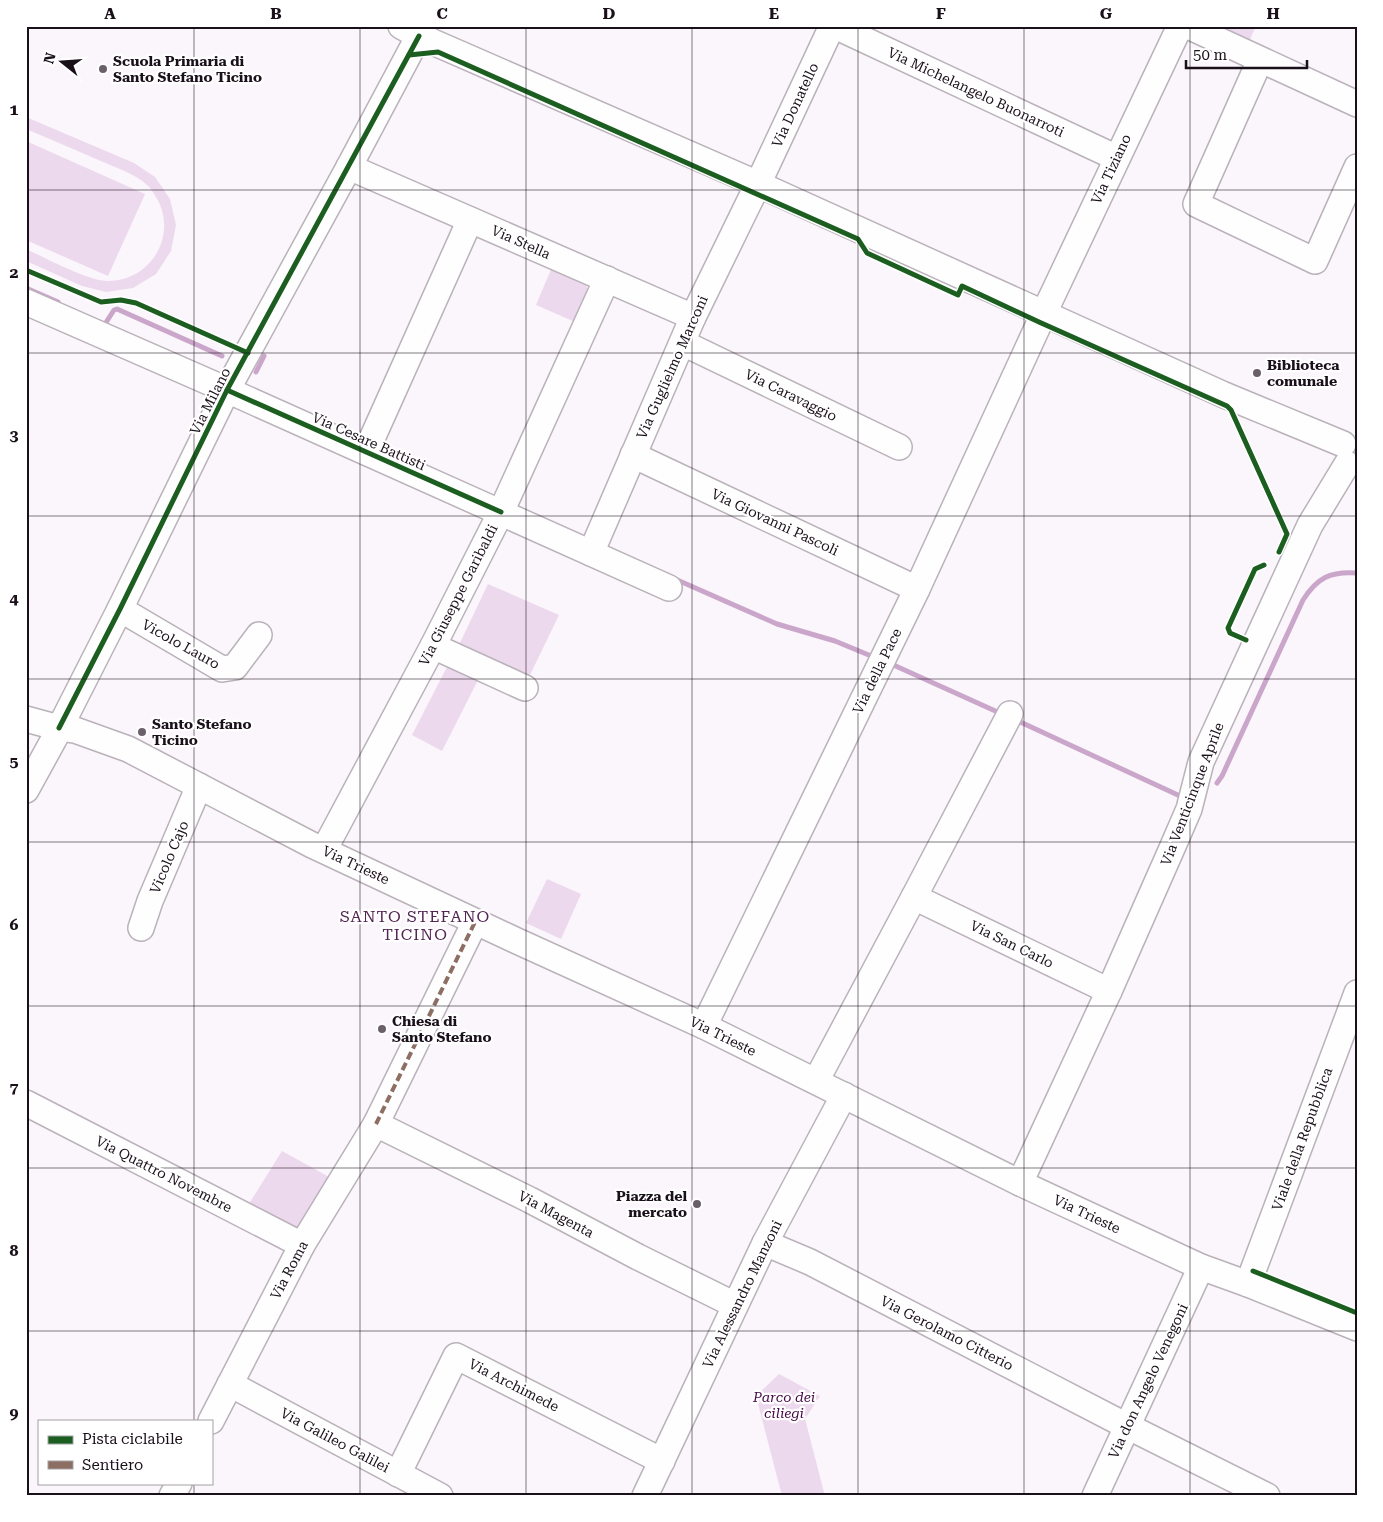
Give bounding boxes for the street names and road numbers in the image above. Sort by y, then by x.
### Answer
street label: Via Michelangelo Buonarroti [885,44,1067,140]
street label: Via Donatello [768,60,822,150]
street label: Via Tiziano [1088,131,1134,207]
street label: Via Stella [489,222,553,262]
street label: Via Guglielmo Marconi [633,292,711,441]
street label: Via Milano [186,365,234,437]
street label: Via Caravaggio [742,366,840,424]
street label: Via Cesare Battisti [310,409,429,473]
street label: Via Giovanni Pascoli [709,485,842,559]
street label: Via Giuseppe Garibaldi [415,521,501,668]
street label: Vicolo Lauro [139,616,223,672]
street label: Via della Pace [849,625,905,716]
street label: Via Venticinque Aprile [1157,720,1227,868]
street label: Vicolo Cajo [146,818,192,896]
street label: Via Trieste [320,843,392,888]
street label: Via San Carlo [968,917,1056,971]
street label: Via Trieste [687,1013,759,1059]
street label: Viale della Repubblica [1269,1065,1335,1213]
street label: Via Quattro Novembre [93,1133,235,1215]
street label: Via Magenta [515,1187,597,1241]
street label: Via Trieste [1051,1192,1123,1237]
street label: Via Alessandro Manzoni [699,1217,785,1370]
street label: Via Roma [267,1238,311,1302]
street label: Via Gerolamo Citterio [878,1293,1016,1373]
street label: Via don Angelo Venegoni [1105,1301,1191,1461]
street label: Via Archimede [466,1355,562,1415]
street label: Via Galileo Galilei [278,1405,393,1476]

